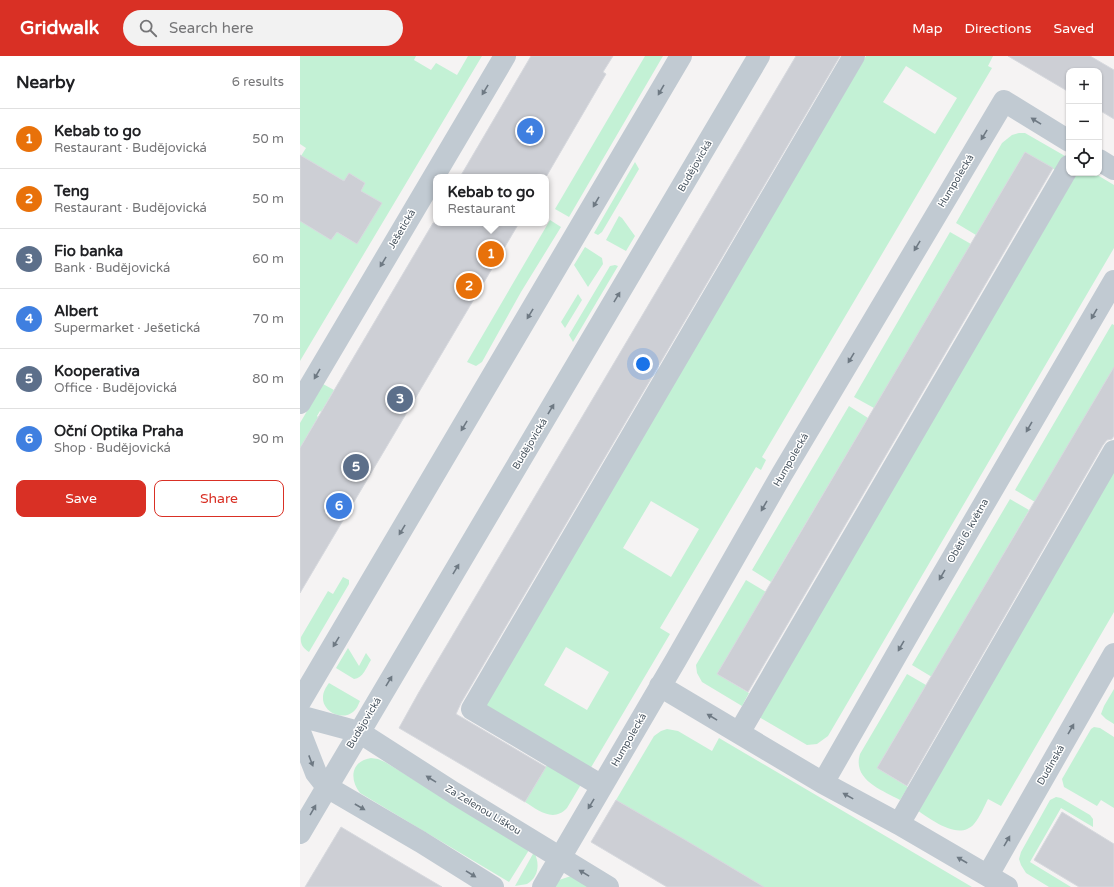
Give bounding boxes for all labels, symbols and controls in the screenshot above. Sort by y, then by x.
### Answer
search box [123,10,403,46]
text: Gridwalk [20,17,99,39]
icon: search [137,17,159,39]
text: Search here [169,19,253,37]
text: Map [912,20,943,37]
text: Directions [965,20,1032,37]
text: Saved [1054,20,1094,37]
map controls [1066,68,1102,176]
button: + [1066,68,1102,104]
text: Nearby [16,72,75,93]
text: 6 results [232,74,284,90]
one-way arrow [481,84,488,96]
one-way arrow [658,84,665,96]
button: − [1066,104,1102,140]
pin: 4 [517,116,543,146]
one-way arrow [1030,118,1042,125]
text: Kebab to go [54,122,141,140]
one-way arrow [980,130,988,140]
text: 1 [25,131,33,147]
text: 50 m [252,131,284,147]
street label: Budějovická [675,138,715,194]
text: Restaurant · Budějovická [54,140,207,156]
button: locate [1066,140,1102,176]
street label: Humpolecká [936,152,976,210]
popup [433,174,549,226]
text: Teng [54,182,89,200]
text: Kebab to go [447,183,535,201]
text: 2 [25,191,33,207]
text: 50 m [252,191,284,207]
one-way arrow [592,196,599,208]
text: Restaurant · Budějovická [54,200,207,216]
text: Restaurant [447,201,515,217]
street label: Ješetická [386,207,418,251]
pin: 1 [478,239,504,269]
one-way arrow [914,240,921,252]
text: Fio banka [54,242,123,260]
text: 3 [25,251,33,267]
text: 60 m [252,251,284,267]
one-way arrow [379,257,387,267]
text: Bank · Budějovická [54,260,170,276]
pin: 2 [456,271,482,301]
one-way arrow [613,292,621,302]
text: Albert [54,302,98,320]
one-way arrow [526,308,533,320]
one-way arrow [1091,308,1098,320]
text: 4 [25,311,33,327]
text: 70 m [252,311,284,327]
text: Supermarket · Ješetická [54,320,200,336]
one-way arrow [847,353,855,363]
your location [633,354,653,374]
text: Kooperativa [54,362,140,380]
one-way arrow [314,368,321,380]
text: 5 [25,371,33,387]
text: 80 m [252,371,284,387]
text: Office · Budějovická [54,380,177,396]
pin: 3 [387,384,413,414]
one-way arrow [547,403,554,415]
street label: Budějovická [510,416,550,472]
one-way arrow [460,420,467,432]
one-way arrow [1025,421,1032,433]
text: Oční Optika Praha [54,422,184,440]
text: 6 [25,431,33,447]
text: 90 m [252,431,284,447]
street label: Humpolecká [771,431,811,489]
text: Shop · Budějovická [54,440,171,456]
pin: 5 [343,452,369,482]
button: Save [16,480,146,517]
button: Share [154,480,284,517]
pin: 6 [326,491,352,521]
street label: Obětí 6. května [945,497,991,565]
one-way arrow [760,500,767,512]
one-way arrow [399,524,406,536]
one-way arrow [452,563,459,575]
one-way arrow [939,569,946,581]
one-way arrow [332,636,339,647]
one-way arrow [898,640,905,652]
one-way arrow [386,675,393,687]
street label: Budějovická [344,695,384,751]
street label: Humpolecká [609,711,649,769]
one-way arrow [707,713,717,721]
one-way arrow [1068,723,1075,734]
street label: Dudínská [1035,743,1067,787]
one-way arrow [308,755,314,767]
one-way arrow [426,775,436,783]
street label: Za Zelenou Liškou [443,783,523,837]
one-way arrow [842,793,854,800]
one-way arrow [587,799,595,809]
one-way arrow [354,803,366,810]
one-way arrow [310,804,317,816]
one-way arrow [1003,835,1010,847]
one-way arrow [956,857,967,864]
one-way arrow [578,869,590,876]
one-way arrow [465,870,477,877]

